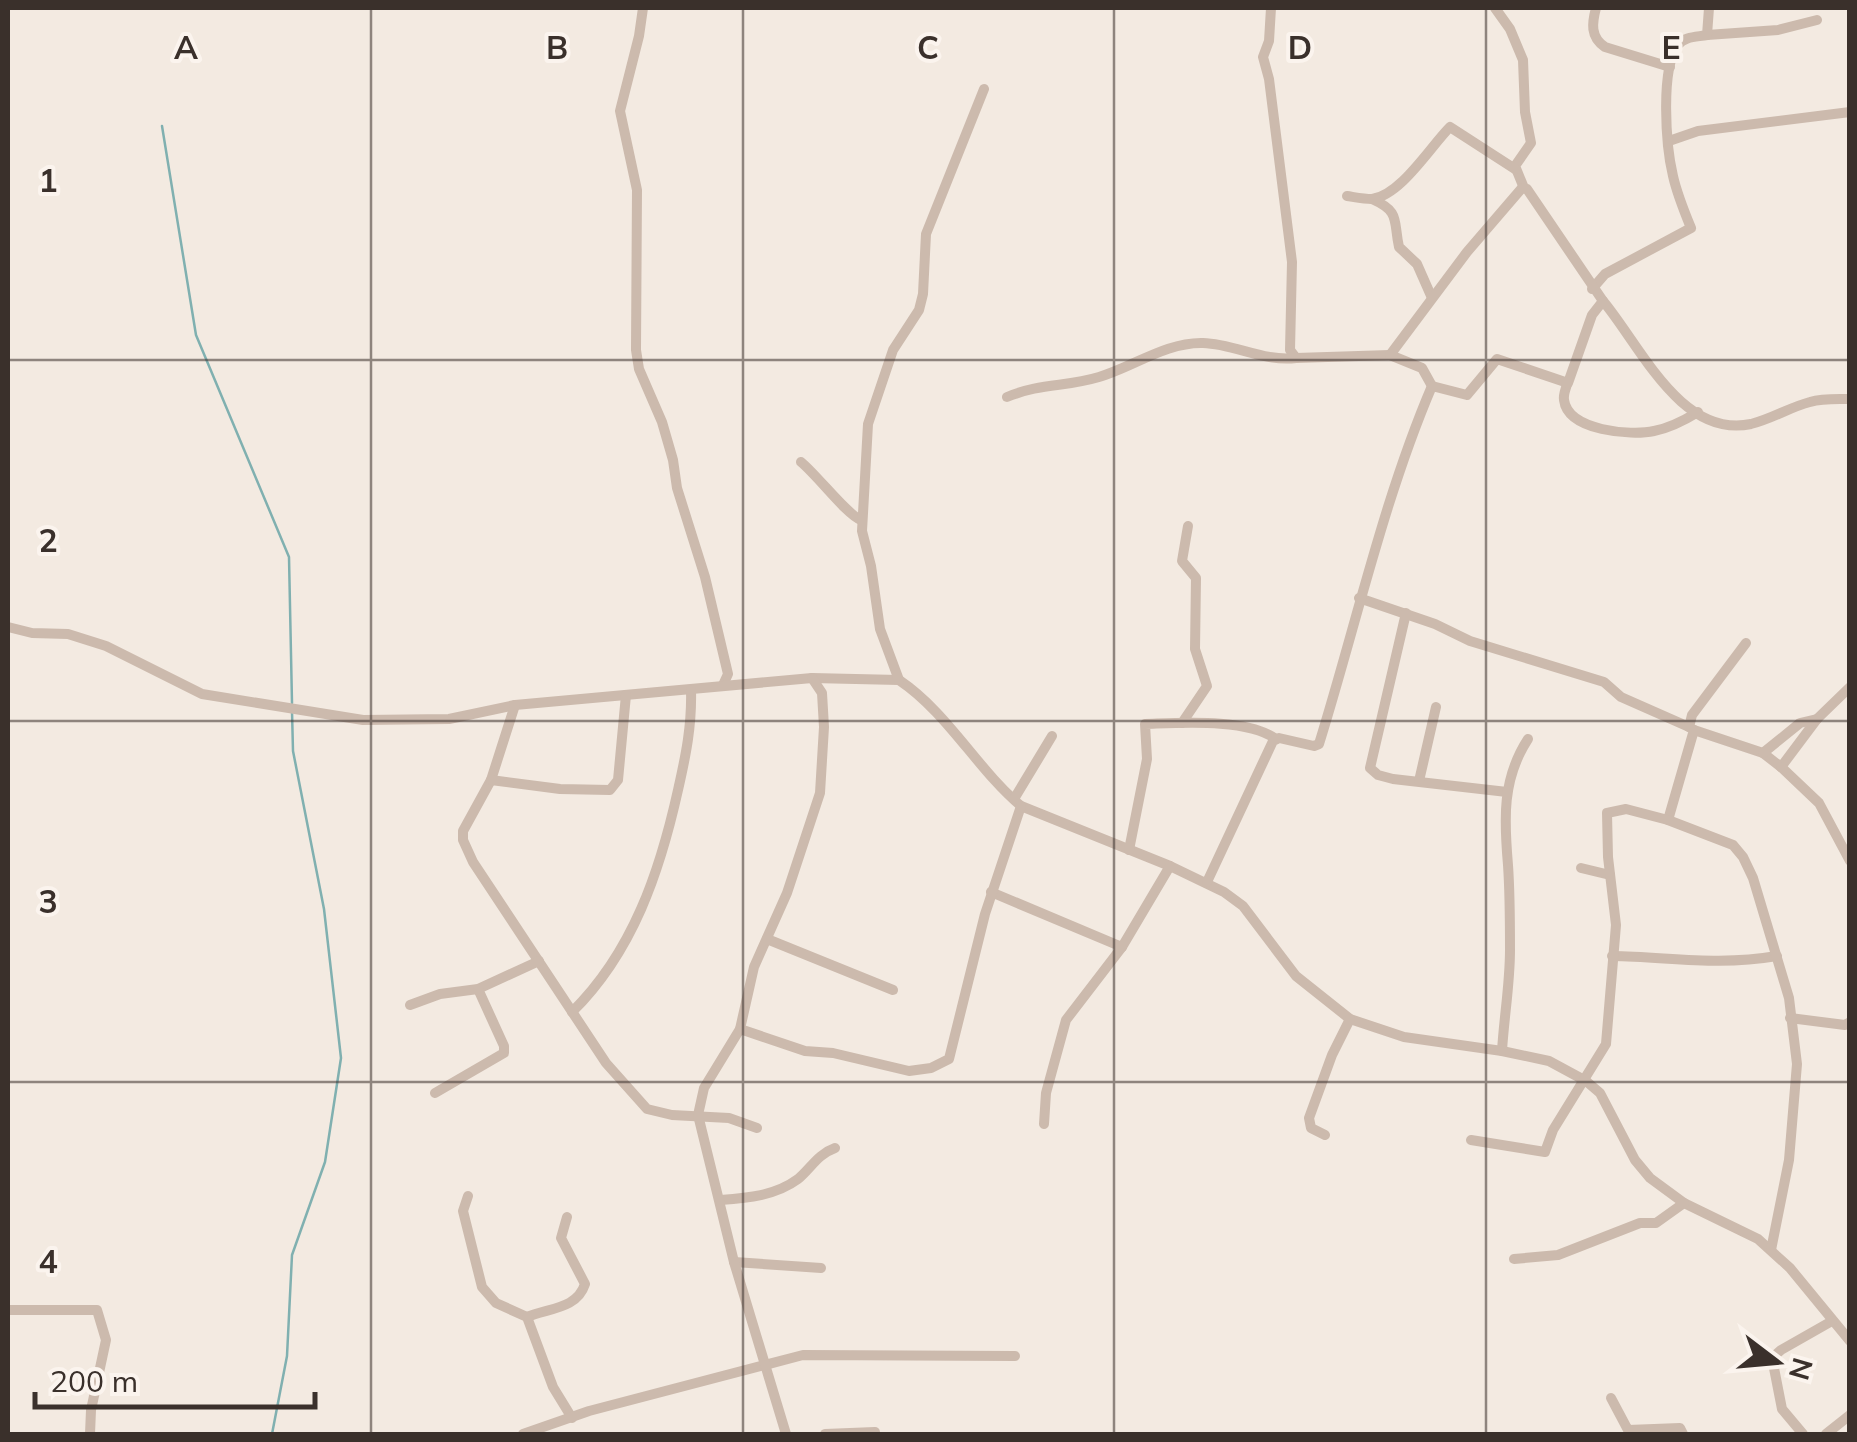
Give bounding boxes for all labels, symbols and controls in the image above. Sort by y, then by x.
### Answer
text: A [174,27,198,67]
text: B [546,27,568,67]
text: C [917,27,939,67]
text: D [1288,27,1312,67]
text: E [1661,27,1681,67]
text: 1 [38,160,58,200]
text: 2 [38,520,58,560]
text: 3 [38,881,58,921]
text: 4 [38,1241,58,1281]
north arrow [1727,1312,1827,1412]
scale bar [35,1347,315,1409]
text: N [1782,1354,1821,1384]
text: 200 m [50,1362,138,1400]

